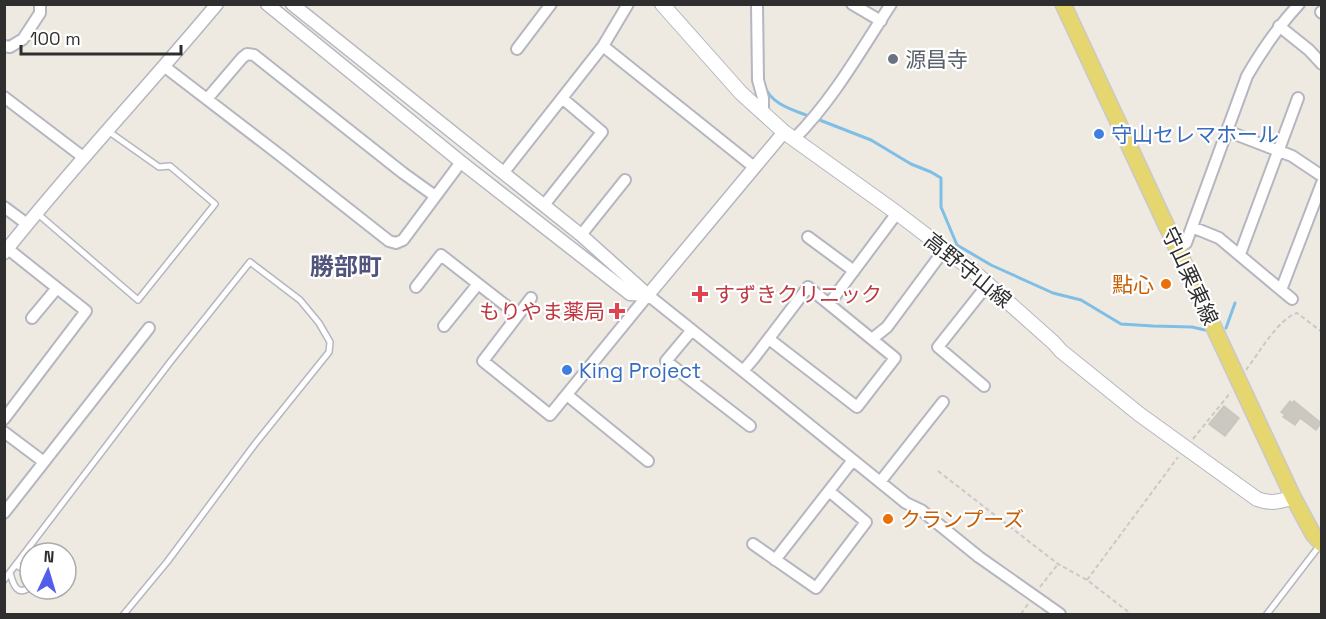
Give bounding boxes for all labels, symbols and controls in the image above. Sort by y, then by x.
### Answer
scale bar [21,18,182,56]
text: 100 m [30,27,81,50]
place label: 源昌寺 [905,46,968,73]
marker: 源昌寺 [886,52,900,66]
place label: 守山セレマホール [1111,121,1279,148]
marker: 守山セレマホール [1092,127,1106,141]
street label: 守山栗東線 [1156,223,1224,329]
street label: 高野守山線 [919,226,1017,314]
district label: 勝部町 [310,251,382,282]
place label: 點心 [1112,271,1154,298]
marker: 點心 [1159,277,1173,291]
place label: すずきクリニック [714,281,882,308]
marker: すずきクリニック [691,285,709,303]
place label: もりやま薬局 [479,298,605,325]
marker: もりやま薬局 [610,304,624,318]
place label: King Project [579,357,701,384]
marker: King Project [560,363,574,377]
place label: クランプーズ [900,506,1024,533]
marker: クランプーズ [881,512,895,526]
north arrow [18,541,78,601]
text: N [43,546,55,567]

